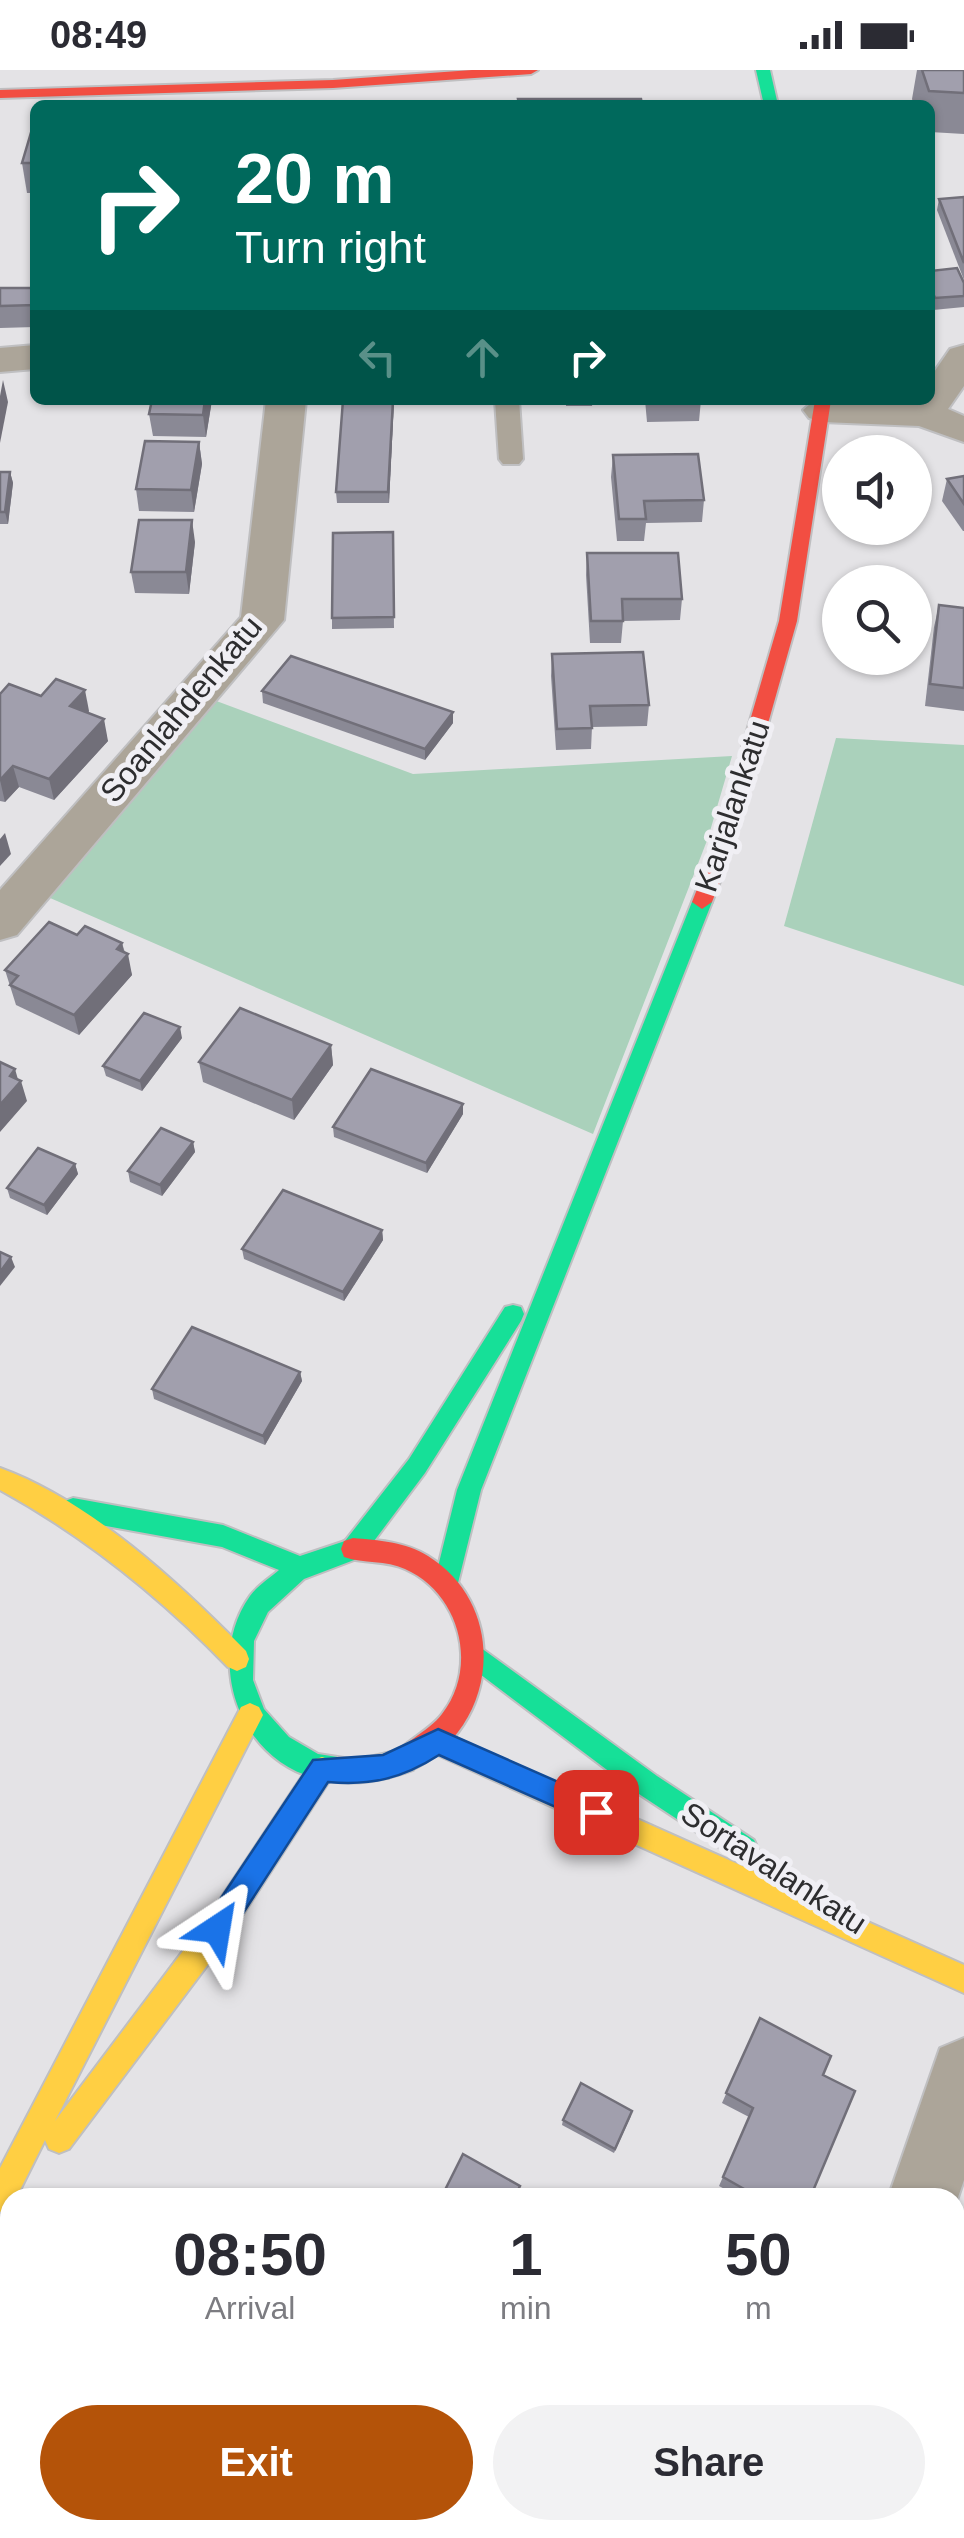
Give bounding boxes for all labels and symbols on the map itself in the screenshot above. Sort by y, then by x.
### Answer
street label: Soanlahdenkatu [93,609,269,809]
street label: Karjalankatu [687,716,777,896]
pin [554,1770,639,1855]
street label: Sortavalankatu [675,1795,873,1941]
position arrow [165,1877,269,1981]

